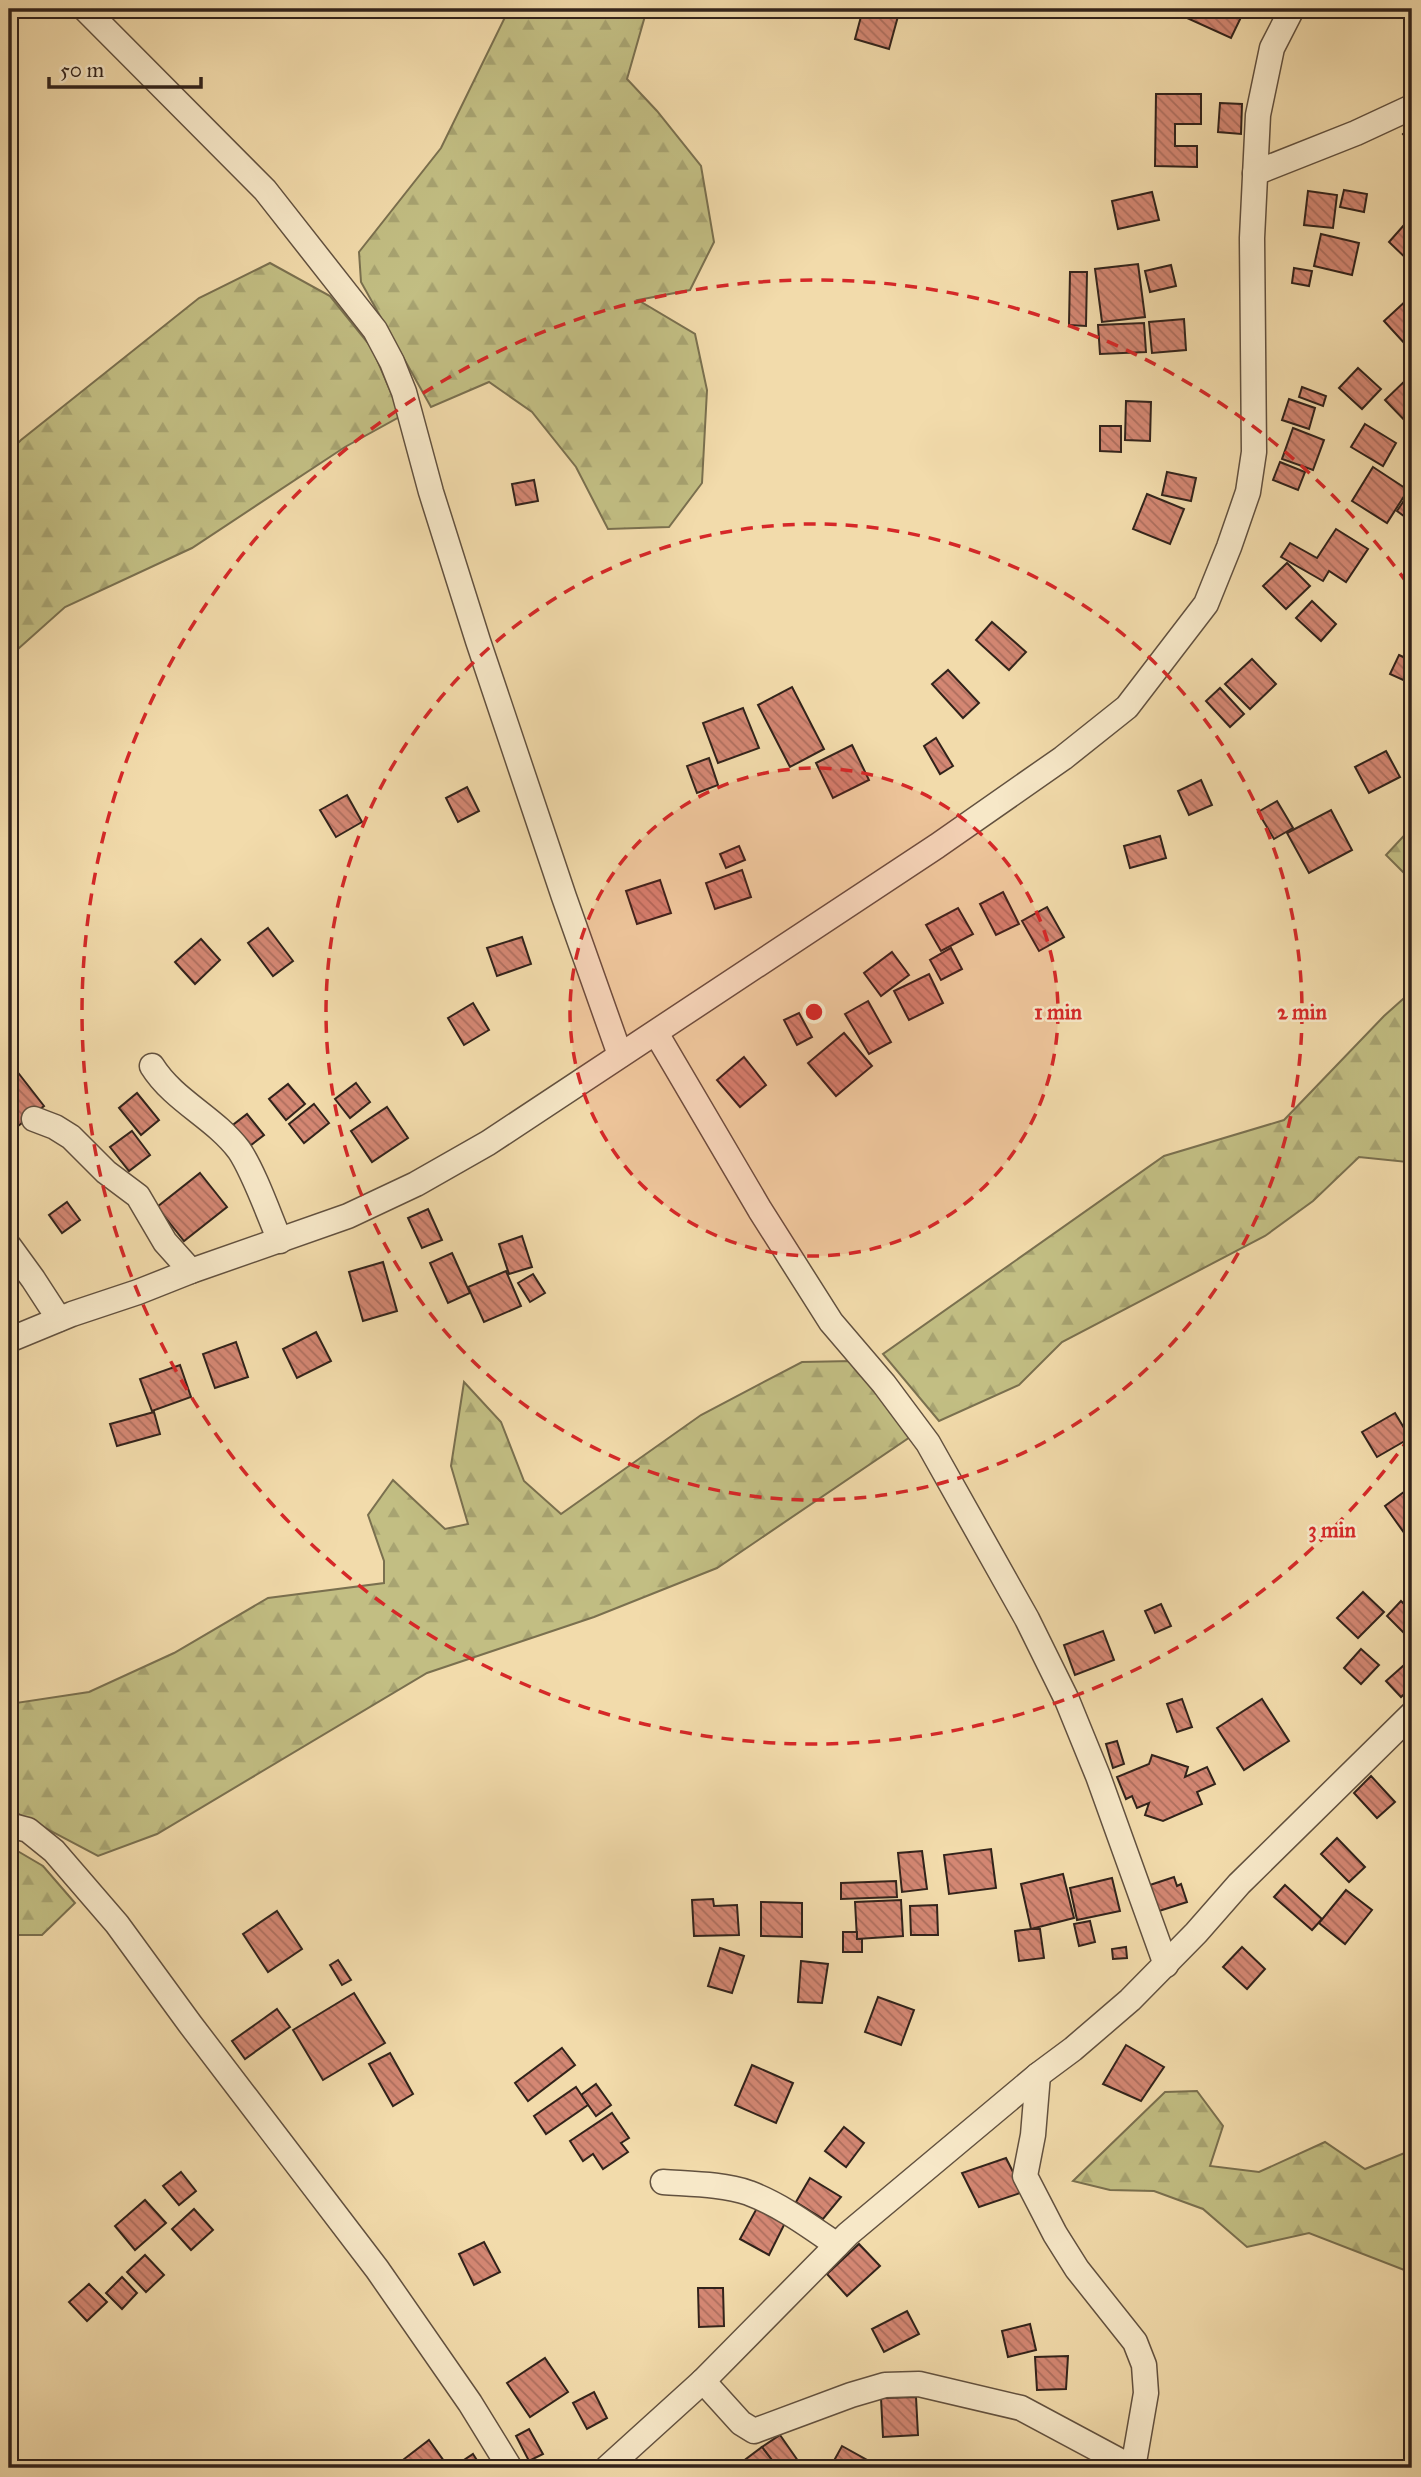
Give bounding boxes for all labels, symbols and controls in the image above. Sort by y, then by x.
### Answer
scale bar [49,46,201,90]
text: 50 m [60,57,105,83]
text: 1 min [1034,999,1082,1025]
text: 2 min [1277,999,1327,1025]
centre of rings [802,1000,826,1024]
text: 3 min [1308,1517,1356,1543]

